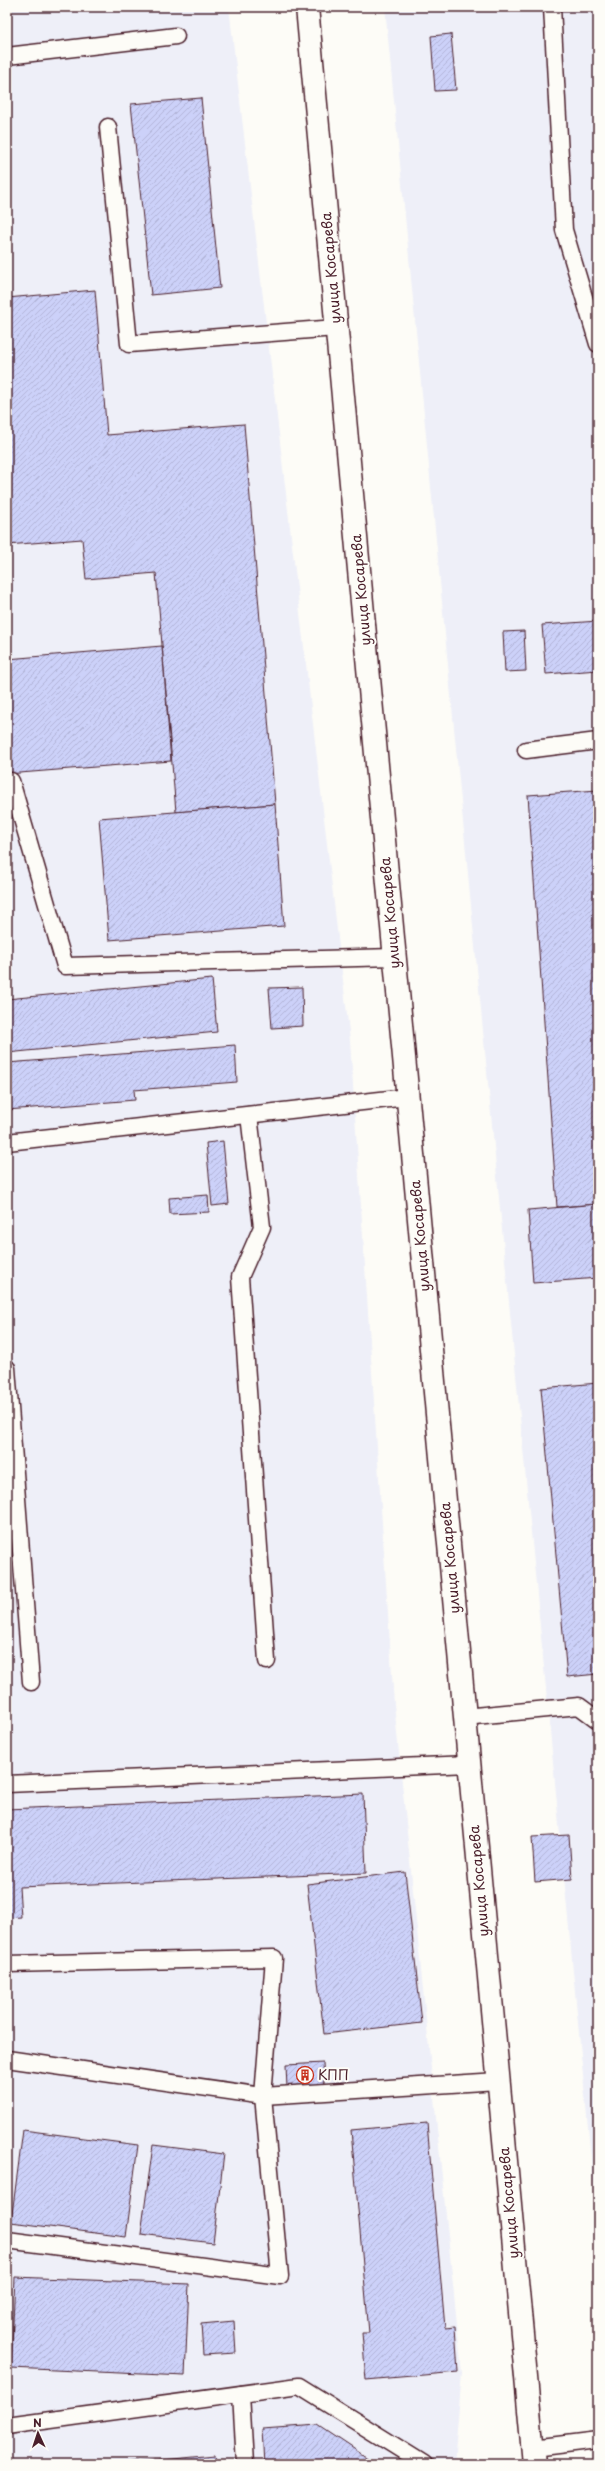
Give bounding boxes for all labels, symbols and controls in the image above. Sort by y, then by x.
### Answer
street label: улица Косарева [315,211,346,325]
street label: улица Косарева [345,533,376,647]
street label: улица Косарева [374,856,405,970]
street label: улица Косарева [404,1179,435,1293]
street label: улица Косарева [434,1501,465,1615]
street label: улица Косарева [463,1824,494,1938]
place label: КПП [318,2064,349,2085]
building icon: КПП [295,2065,315,2085]
street label: улица Косарева [493,2146,524,2260]
north arrow [18,2413,58,2453]
text: N [33,2414,43,2431]

